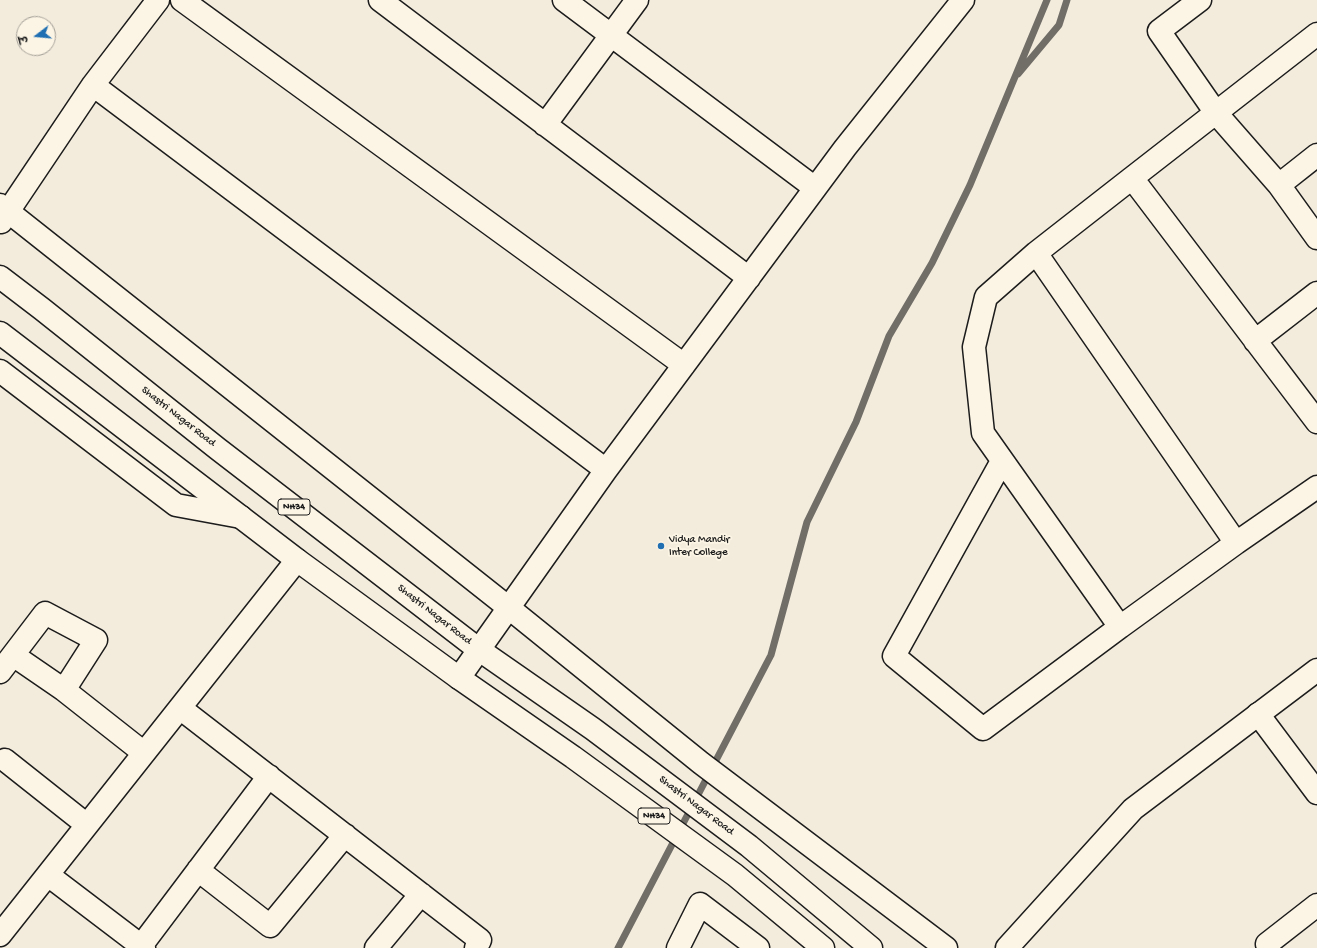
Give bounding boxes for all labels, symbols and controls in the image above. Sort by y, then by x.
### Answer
north arrow [16,16,56,56]
text: उ [19,34,32,44]
street label: Shastri Nagar Road [138,384,218,450]
road number: NH34 [278,499,310,515]
place label: Vidya Mandir Inter College [669,533,730,559]
marker: Vidya Mandir Inter College [656,541,666,551]
street label: Shastri Nagar Road [394,582,474,648]
street label: Shastri Nagar Road [656,773,736,839]
road number: NH34 [638,808,670,824]

